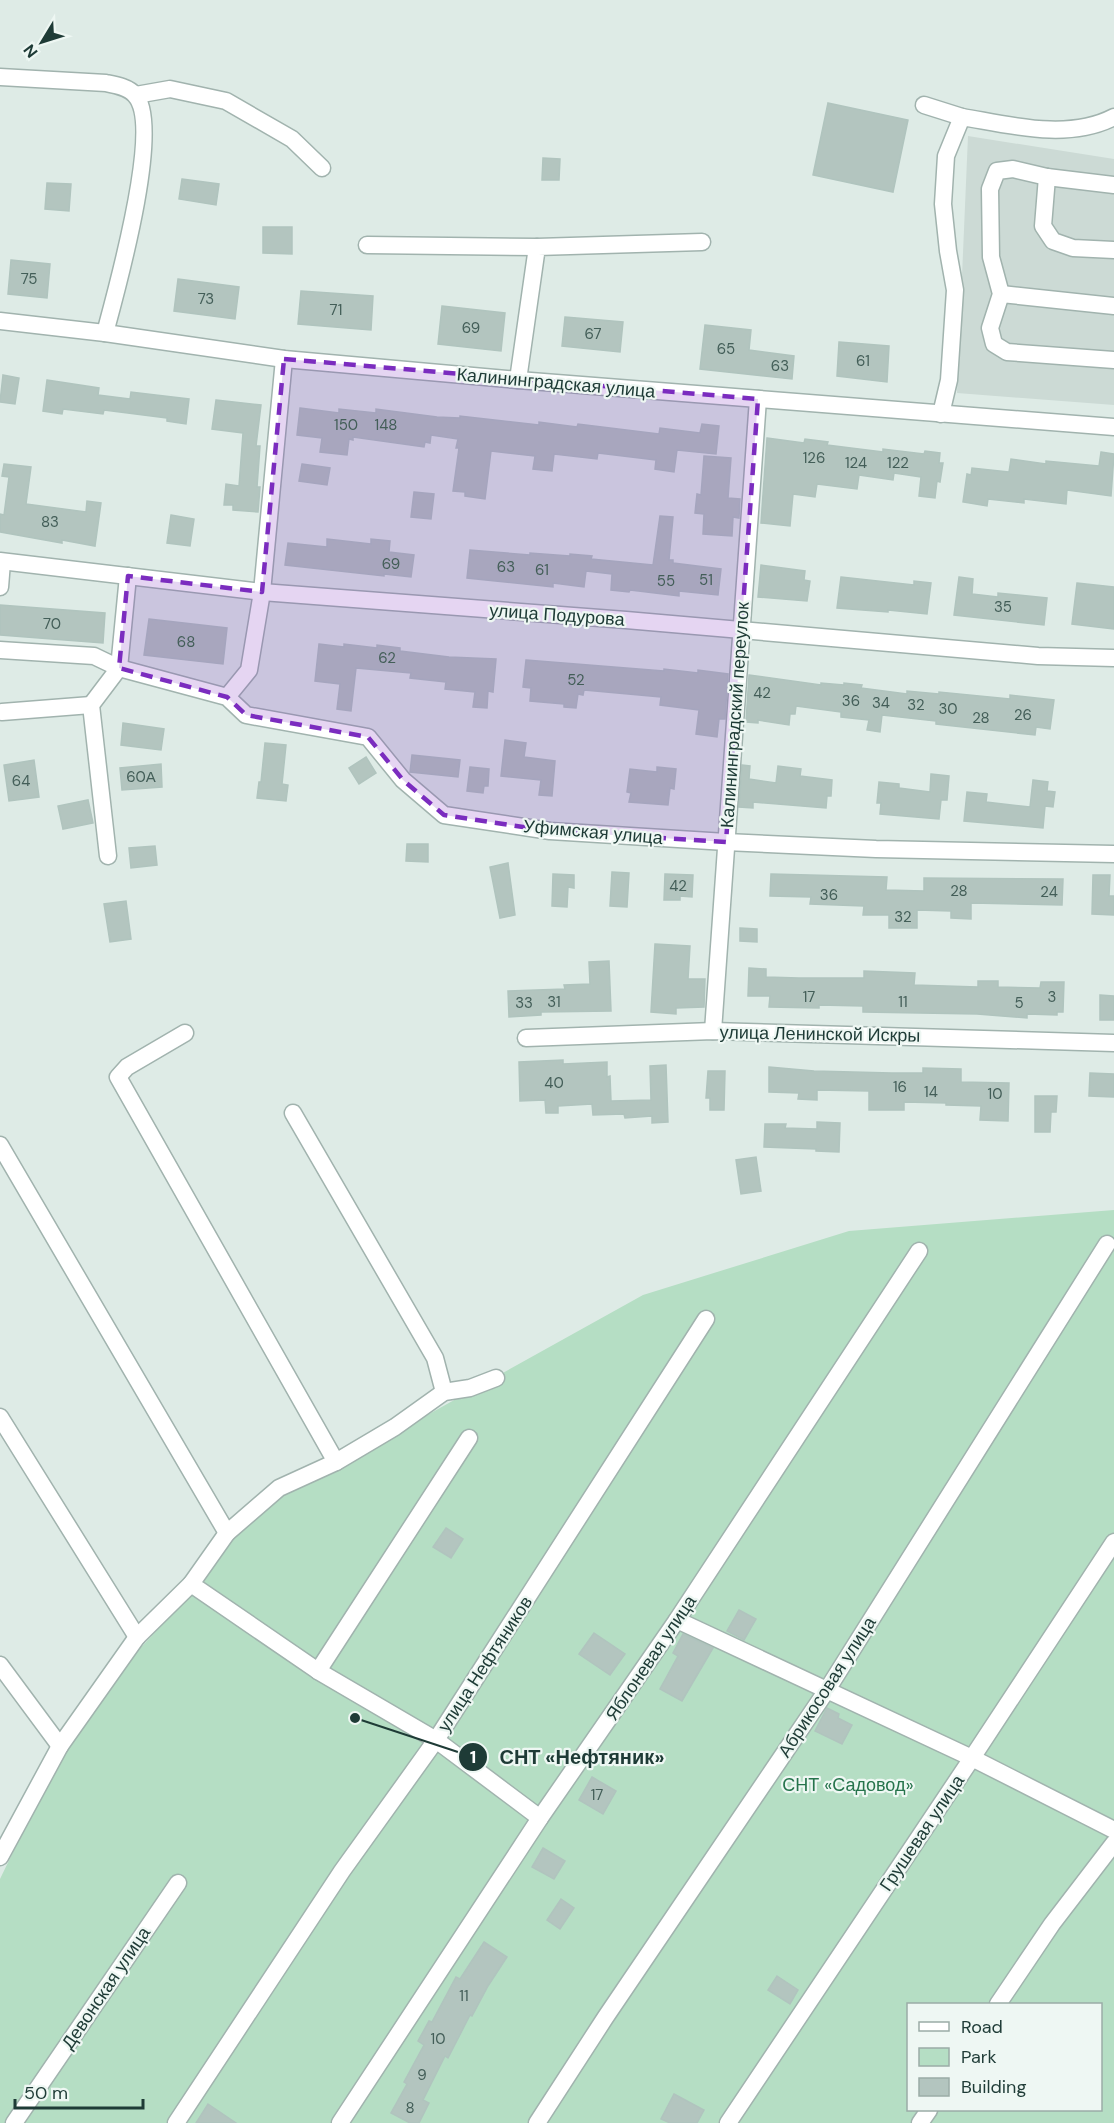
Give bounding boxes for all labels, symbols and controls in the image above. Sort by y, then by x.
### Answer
north arrow [12,12,72,72]
text: N [19,40,42,62]
house number: 75 [21,269,37,289]
house number: 73 [198,289,214,309]
house number: 71 [330,300,342,320]
house number: 69 [462,318,480,338]
house number: 67 [584,324,602,344]
house number: 65 [717,339,735,359]
house number: 61 [856,351,870,371]
house number: 63 [771,356,789,376]
street label: Калининградская улица [456,362,657,404]
house number: 150 [334,415,358,435]
house number: 148 [375,415,397,435]
house number: 126 [803,448,825,468]
house number: 124 [845,453,867,473]
house number: 122 [887,453,909,473]
house number: 83 [41,512,59,532]
house number: 69 [382,554,400,574]
house number: 63 [497,557,515,577]
house number: 61 [535,560,549,580]
house number: 51 [699,570,713,590]
house number: 55 [657,571,675,591]
house number: 35 [994,597,1012,617]
street label: улица Подурова [489,598,626,632]
street label: Калининградский переулок [715,601,755,829]
house number: 70 [43,614,61,634]
house number: 68 [177,632,195,652]
house number: 62 [378,648,396,668]
house number: 52 [567,670,585,690]
house number: 42 [753,683,771,703]
house number: 36 [842,691,860,711]
house number: 34 [872,693,890,713]
house number: 32 [907,695,925,715]
house number: 30 [938,699,958,719]
house number: 26 [1014,705,1032,725]
house number: 28 [972,708,990,728]
house number: 60А [126,767,156,787]
house number: 64 [12,771,30,791]
street label: Уфимская улица [522,814,665,850]
house number: 42 [669,876,687,896]
house number: 28 [950,881,968,901]
house number: 24 [1040,882,1058,902]
house number: 36 [820,885,838,905]
house number: 32 [894,907,912,927]
house number: 17 [803,987,815,1007]
house number: 3 [1048,987,1056,1007]
house number: 31 [547,992,561,1012]
house number: 11 [898,992,908,1012]
house number: 33 [515,993,533,1013]
house number: 5 [1014,993,1024,1013]
street label: улица Ленинской Искры [719,1020,921,1048]
house number: 40 [544,1073,564,1093]
house number: 16 [893,1077,907,1097]
house number: 14 [924,1082,938,1102]
house number: 10 [988,1084,1002,1104]
street label: Яблоневая улица [600,1590,702,1725]
street label: улица Нефтяников [432,1591,538,1737]
street label: Абрикосовая улица [773,1611,882,1762]
callout: СНТ «Нефтяник» [458,1738,677,1776]
text: СНТ «Нефтяник» [499,1744,665,1770]
text: 1 [470,1745,476,1769]
street label: Грушевая улица [874,1769,970,1896]
park label: СНТ «Садовод» [782,1773,914,1797]
house number: 17 [591,1785,603,1805]
street label: Девонская улица [56,1921,156,2054]
house number: 11 [459,1986,469,2006]
legend [907,2003,1102,2111]
text: Road [961,2015,1003,2039]
house number: 10 [431,2029,445,2049]
text: Park [961,2045,997,2069]
house number: 9 [417,2065,427,2085]
scale bar [15,2072,142,2110]
text: Building [961,2075,1026,2099]
text: 50 m [24,2081,68,2105]
house number: 8 [405,2098,415,2118]

